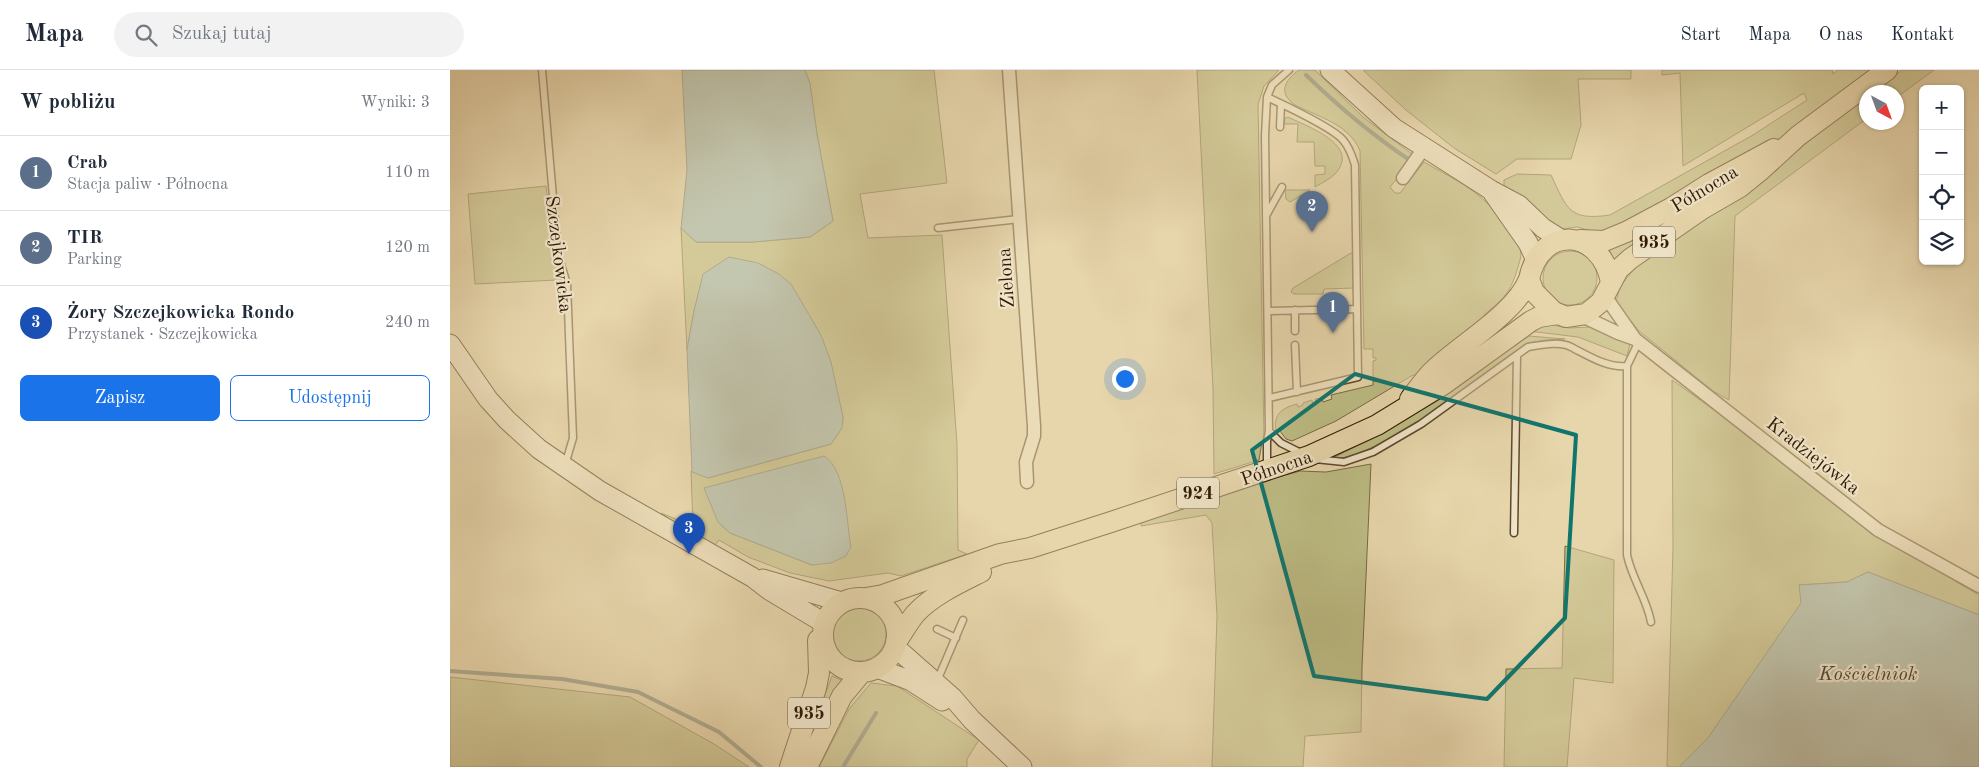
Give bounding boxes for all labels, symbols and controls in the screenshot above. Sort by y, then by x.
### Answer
search box [114,12,464,57]
icon: search [132,21,160,49]
text: Mapa [25,23,84,47]
text: Szukaj tutaj [172,25,272,44]
text: Start [1681,26,1721,44]
text: Mapa [1749,26,1791,44]
text: O nas [1819,26,1863,44]
text: Kontakt [1891,26,1954,44]
north arrow [1859,85,1904,130]
map controls [1919,85,1964,265]
button: + [1919,85,1964,130]
text: W pobliżu [20,92,115,113]
text: Wyniki: 3 [361,95,430,111]
button: − [1919,130,1964,175]
text: Crab [67,154,107,173]
street label: Północna [1669,163,1743,217]
text: 1 [31,165,41,181]
text: 110 m [385,165,430,181]
button: locate [1919,175,1964,220]
text: Stacja paliw · Północna [67,177,228,193]
pin: 2 [1296,191,1328,232]
street label: Szczejkowicka [541,195,574,315]
button: layers [1919,220,1964,265]
road number: 935 [1633,226,1675,258]
text: TIR [67,229,103,248]
text: 2 [31,240,41,256]
text: 120 m [385,240,430,256]
street label: Zielona [996,246,1019,309]
text: Parking [67,252,122,268]
pin: 1 [1317,292,1349,333]
text: Żory Szczejkowicka Rondo [67,304,294,323]
text: 3 [31,315,41,331]
text: 240 m [385,315,430,331]
text: Przystanek · Szczejkowicka [67,327,258,343]
your location [1112,366,1138,392]
button: Zapisz [20,375,220,421]
button: Udostępnij [230,375,430,421]
street label: Kradziejówka [1762,415,1863,500]
street label: Północna [1239,448,1316,490]
road number: 924 [1177,478,1219,508]
pin: 3 [673,513,705,554]
water label: Kościelniok [1817,665,1918,685]
road number: 935 [788,698,830,728]

